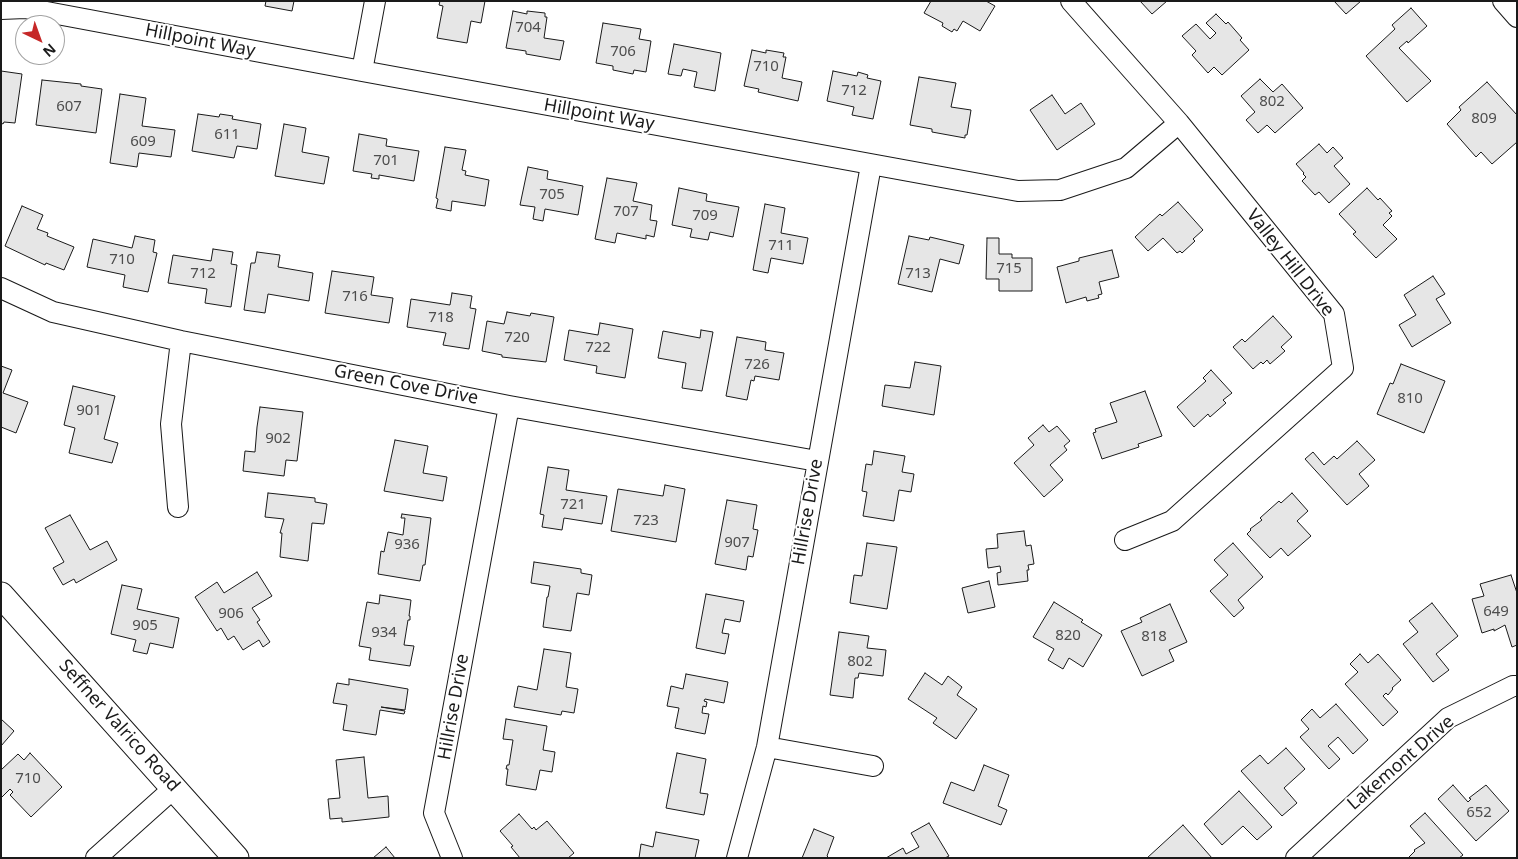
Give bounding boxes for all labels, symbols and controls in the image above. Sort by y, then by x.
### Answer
north arrow [15,15,65,65]
house number: 704 [515,19,541,37]
street label: Hillpoint Way [143,20,257,62]
text: N [39,40,60,62]
house number: 706 [610,43,636,61]
house number: 710 [753,58,779,76]
house number: 712 [841,82,867,100]
house number: 802 [1259,93,1285,111]
street label: Hillpoint Way [542,95,656,135]
house number: 607 [56,98,82,116]
house number: 809 [1471,110,1497,128]
house number: 611 [214,126,240,144]
house number: 609 [130,133,156,151]
house number: 701 [373,152,399,170]
house number: 705 [539,186,565,204]
house number: 707 [613,203,639,221]
street label: Valley Hill Drive [1241,205,1339,321]
house number: 709 [692,207,718,225]
house number: 711 [768,237,794,255]
house number: 710 [109,251,135,269]
house number: 715 [996,260,1022,278]
house number: 712 [190,265,216,283]
house number: 713 [905,265,931,283]
house number: 716 [342,288,368,306]
house number: 718 [428,309,454,327]
house number: 720 [504,329,530,347]
house number: 722 [585,339,611,357]
house number: 726 [744,356,770,374]
street label: Green Cove Drive [332,360,480,410]
house number: 810 [1397,390,1423,408]
house number: 901 [76,402,102,420]
house number: 902 [265,430,291,448]
street label: Hillrise Drive [788,457,828,567]
house number: 721 [560,496,586,514]
house number: 723 [633,512,659,530]
house number: 907 [724,534,750,552]
house number: 936 [394,536,420,554]
house number: 649 [1483,603,1509,621]
house number: 906 [218,605,244,623]
house number: 905 [132,617,158,635]
house number: 934 [371,624,397,642]
house number: 820 [1055,627,1081,645]
house number: 818 [1141,628,1167,646]
street label: Hillrise Drive [434,652,474,762]
house number: 802 [847,653,873,671]
street label: Seffner Valrico Road [54,655,184,797]
street label: Lakemont Drive [1343,711,1459,815]
house number: 710 [15,770,41,788]
house number: 652 [1466,804,1492,822]

